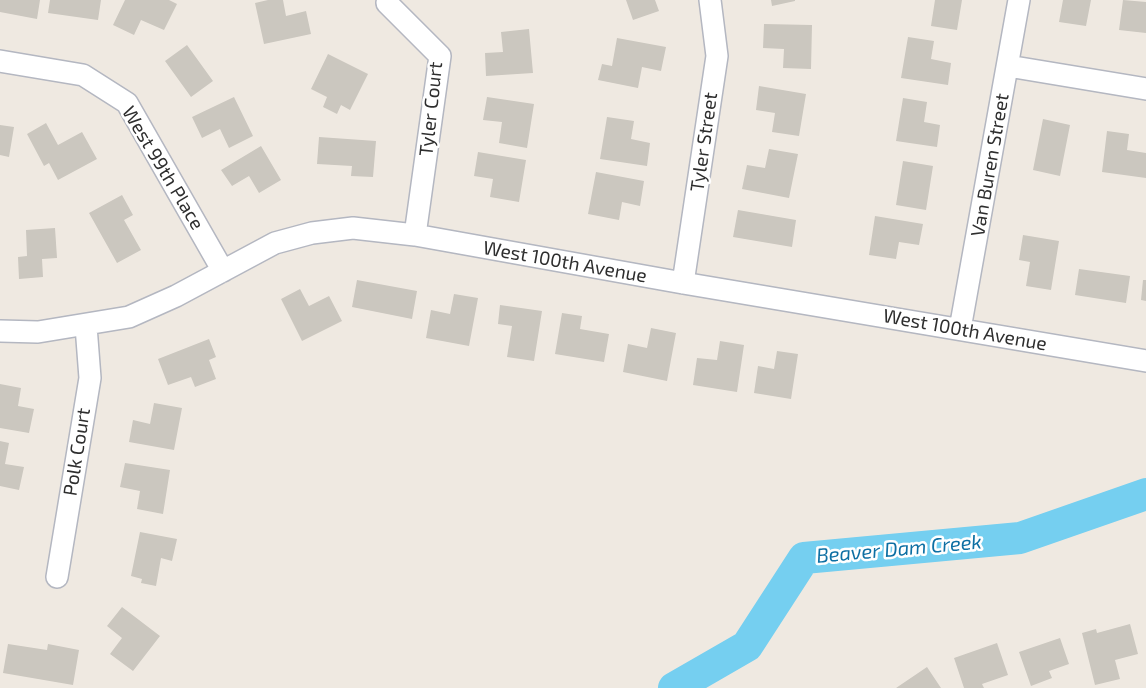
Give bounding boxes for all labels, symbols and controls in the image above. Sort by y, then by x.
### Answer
street label: Tyler Court [415,61,447,157]
street label: Tyler Street [686,91,722,193]
street label: Van Buren Street [966,92,1014,238]
street label: West 99th Place [117,102,209,234]
street label: West 100th Avenue [481,236,649,288]
street label: West 100th Avenue [881,304,1049,356]
street label: Polk Court [59,406,95,498]
water label: Beaver Dam Creek [815,530,983,568]

